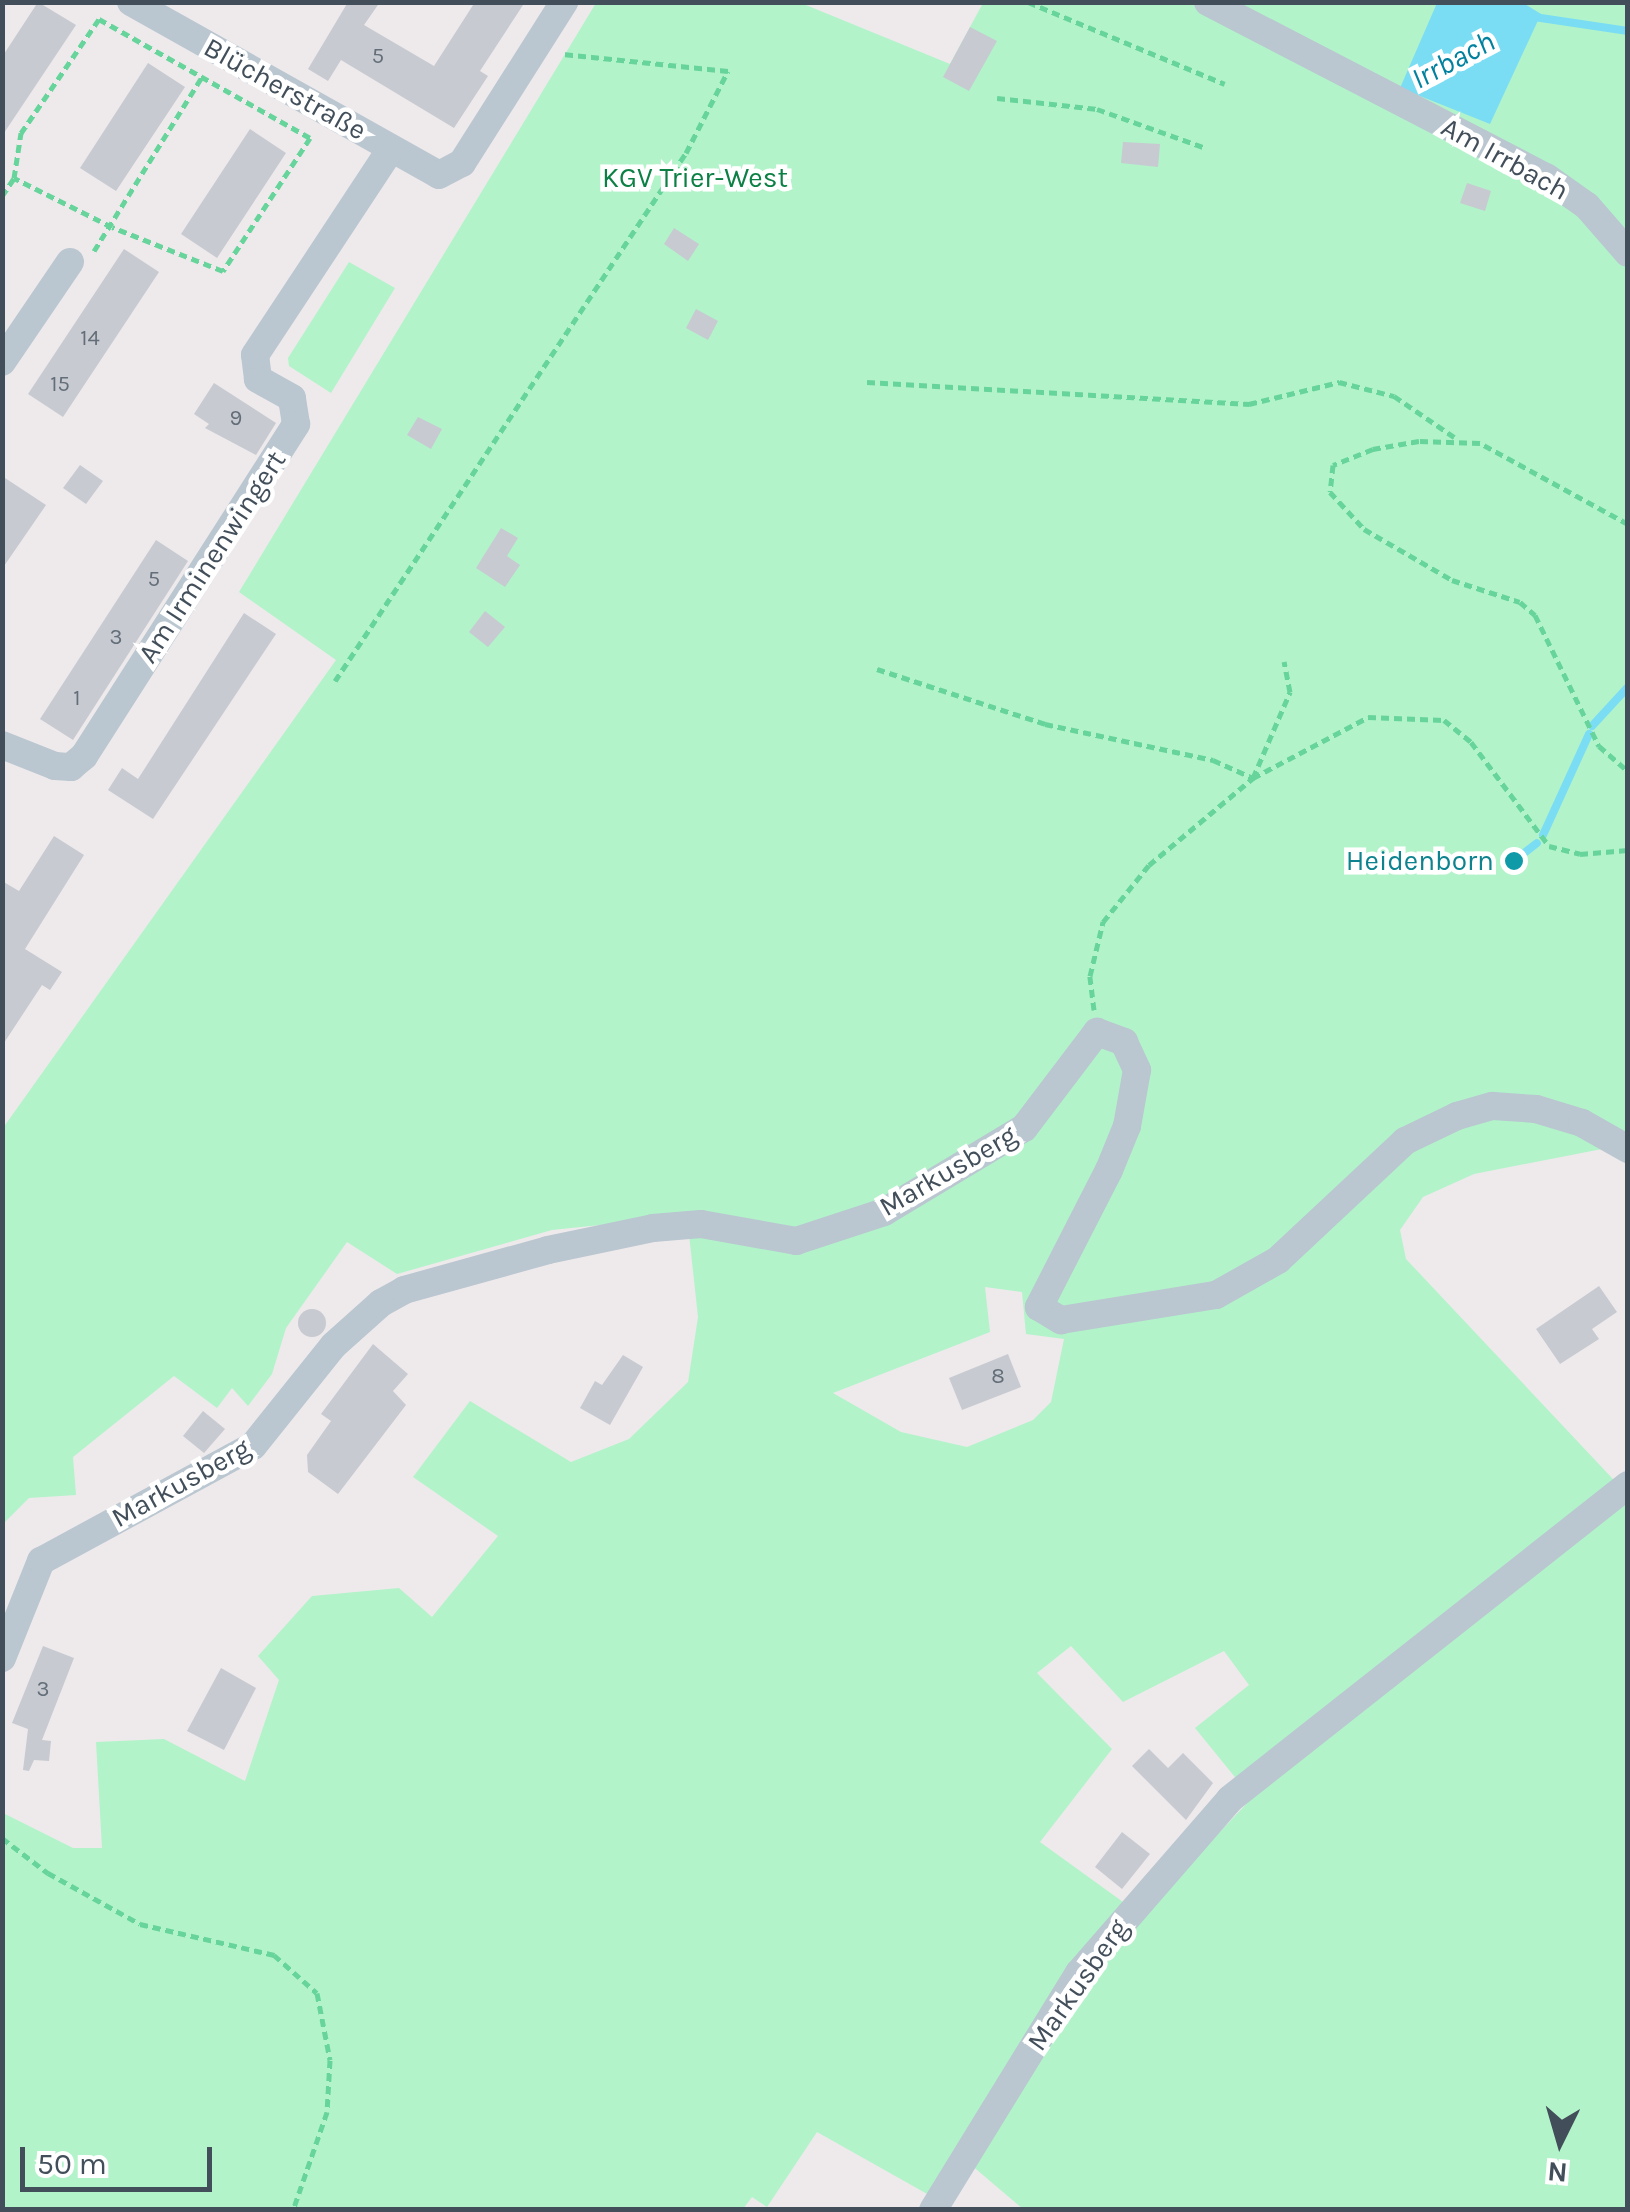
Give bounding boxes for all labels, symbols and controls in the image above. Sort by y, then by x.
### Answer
water label: Irrbach [1405,23,1501,97]
street label: Blücherstraße [198,31,372,147]
house number: 5 [372,44,384,70]
street label: Am Irrbach [1435,110,1575,208]
park label: KGV Trier-West [602,161,788,195]
house number: 14 [80,326,100,352]
house number: 15 [50,372,70,398]
house number: 9 [230,406,242,432]
street label: Am Irminenwingert [131,445,293,669]
house number: 5 [148,567,160,593]
house number: 3 [110,625,122,651]
house number: 1 [73,686,81,712]
place label: Heidenborn [1346,844,1494,878]
marker: Heidenborn [1503,850,1525,872]
street label: Markusberg [873,1118,1023,1224]
house number: 8 [991,1364,1005,1390]
street label: Markusberg [106,1431,256,1535]
house number: 3 [37,1677,49,1703]
street label: Markusberg [1020,1913,1136,2057]
north arrow [1510,2092,1610,2192]
scale bar [25,2127,218,2189]
text: 50 m [37,2146,107,2182]
text: N [1546,2155,1569,2190]

